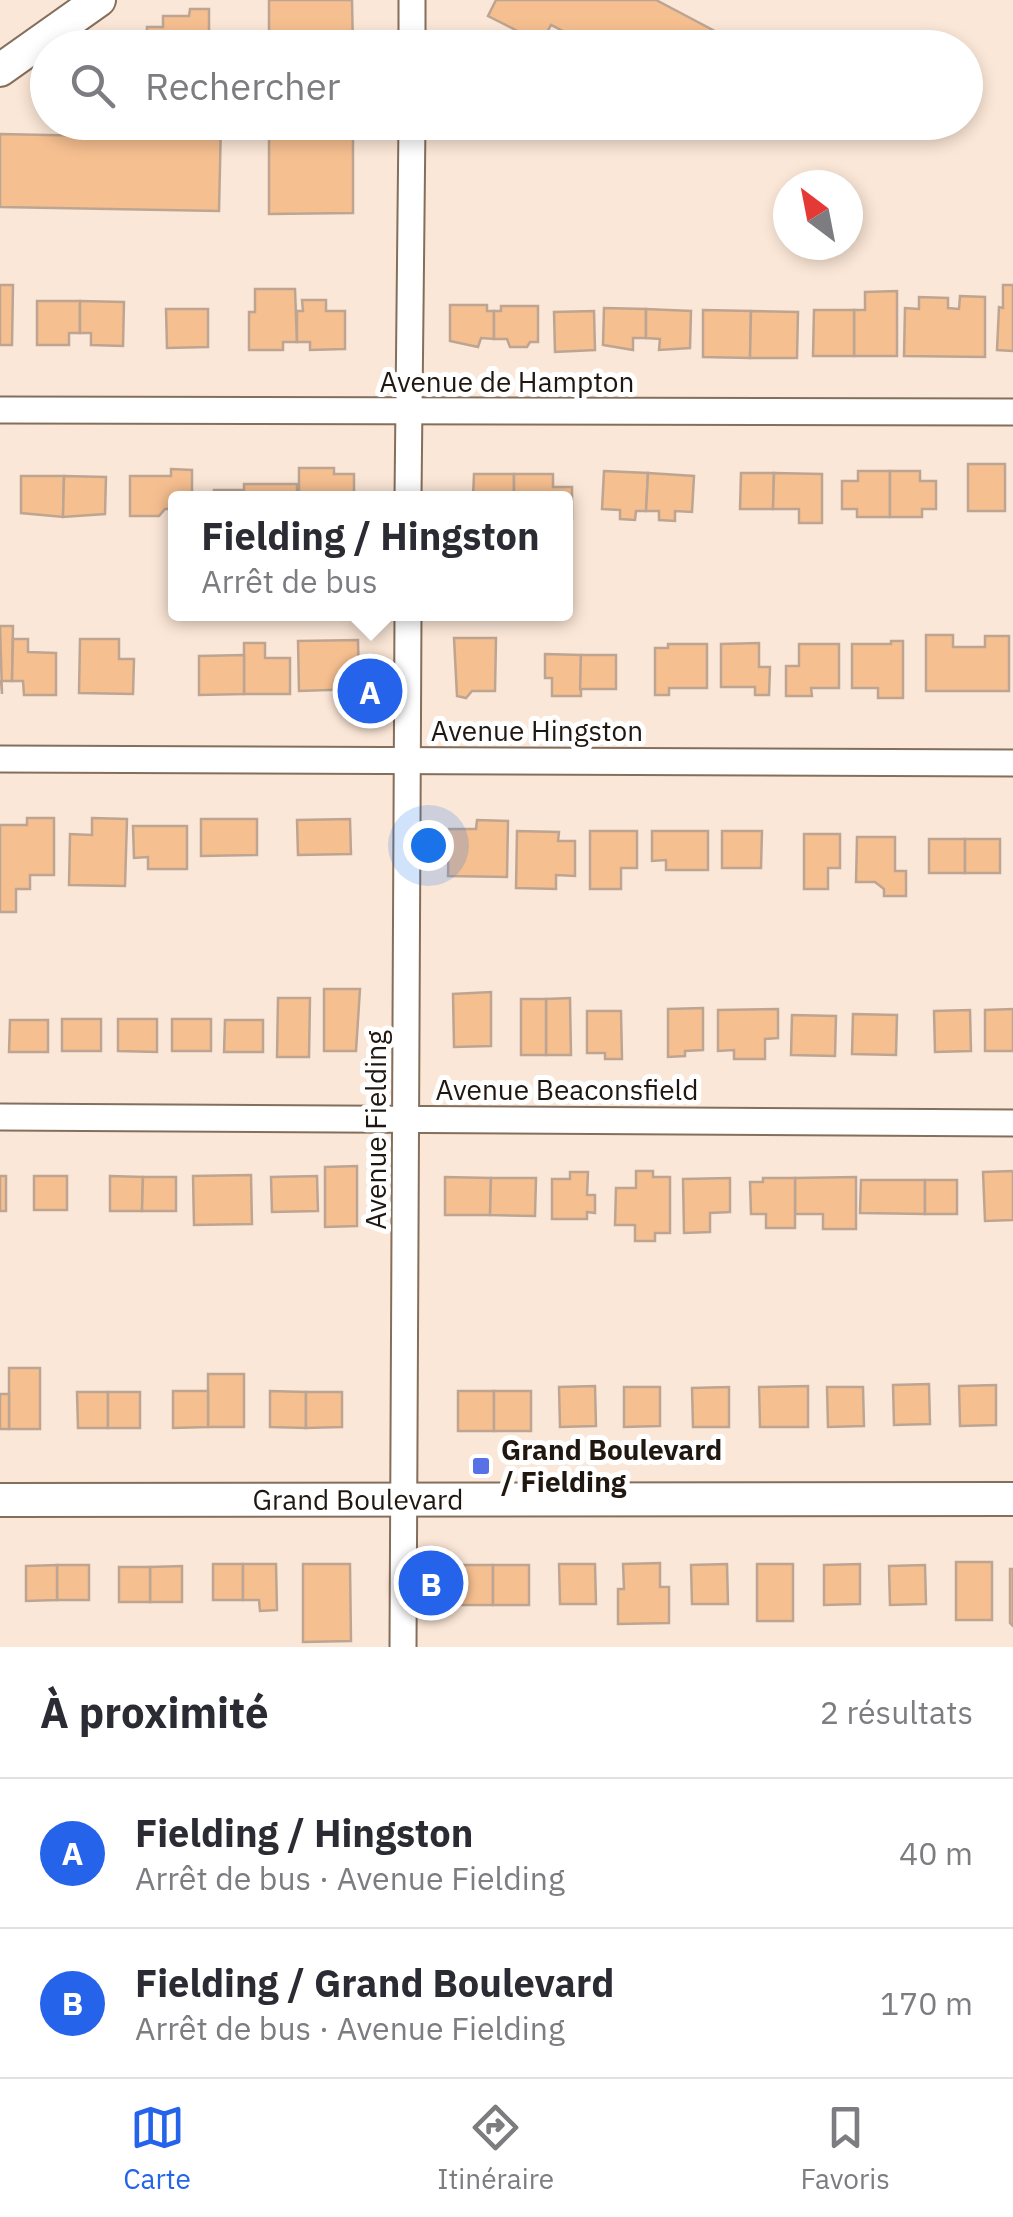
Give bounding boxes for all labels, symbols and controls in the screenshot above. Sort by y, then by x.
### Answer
search box [30,30,983,140]
icon: search [65,58,120,113]
text: Rechercher [145,61,340,110]
north arrow [773,170,863,260]
street label: Avenue de Hampton [380,363,634,400]
popup [168,491,573,621]
text: Fielding / Hingston [201,511,540,560]
text: Arrêt de bus [201,560,378,602]
pin: A [338,654,402,728]
street label: Avenue Hingston [431,712,643,749]
your location [403,820,454,871]
street label: Avenue Fielding [357,1030,394,1230]
street label: Avenue Beaconsfield [436,1071,698,1108]
place label: Grand Boulevard / Fielding [501,1431,722,1500]
marker: Grand Boulevard / Fielding [470,1455,492,1477]
street label: Grand Boulevard [253,1481,463,1518]
pin: B [398,1546,464,1620]
text: À proximité [40,1685,269,1740]
text: 2 résultats [820,1691,973,1733]
text: Fielding / Hingston [135,1808,473,1857]
text: A [62,1832,83,1874]
text: 40 m [899,1832,973,1874]
text: Arrêt de bus · Avenue Fielding [135,1857,565,1899]
text: Fielding / Grand Boulevard [135,1958,614,2007]
text: B [62,1982,83,2024]
text: 170 m [880,1982,973,2024]
text: Arrêt de bus · Avenue Fielding [135,2007,565,2049]
tab: Carte [123,2100,191,2197]
tab: Itinéraire [437,2100,554,2197]
tab: Favoris [800,2100,890,2197]

